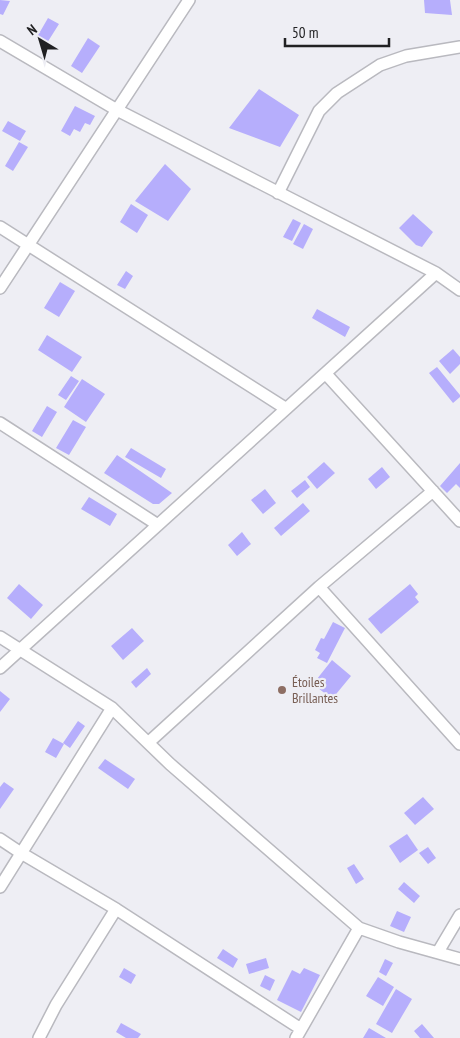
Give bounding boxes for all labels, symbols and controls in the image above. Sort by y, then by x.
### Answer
north arrow [15,15,65,65]
scale bar [285,15,389,47]
text: N [23,20,41,39]
text: 50 m [292,23,318,42]
place label: Étoiles Brillantes [292,673,338,707]
marker: Étoiles Brillantes [276,684,288,696]

